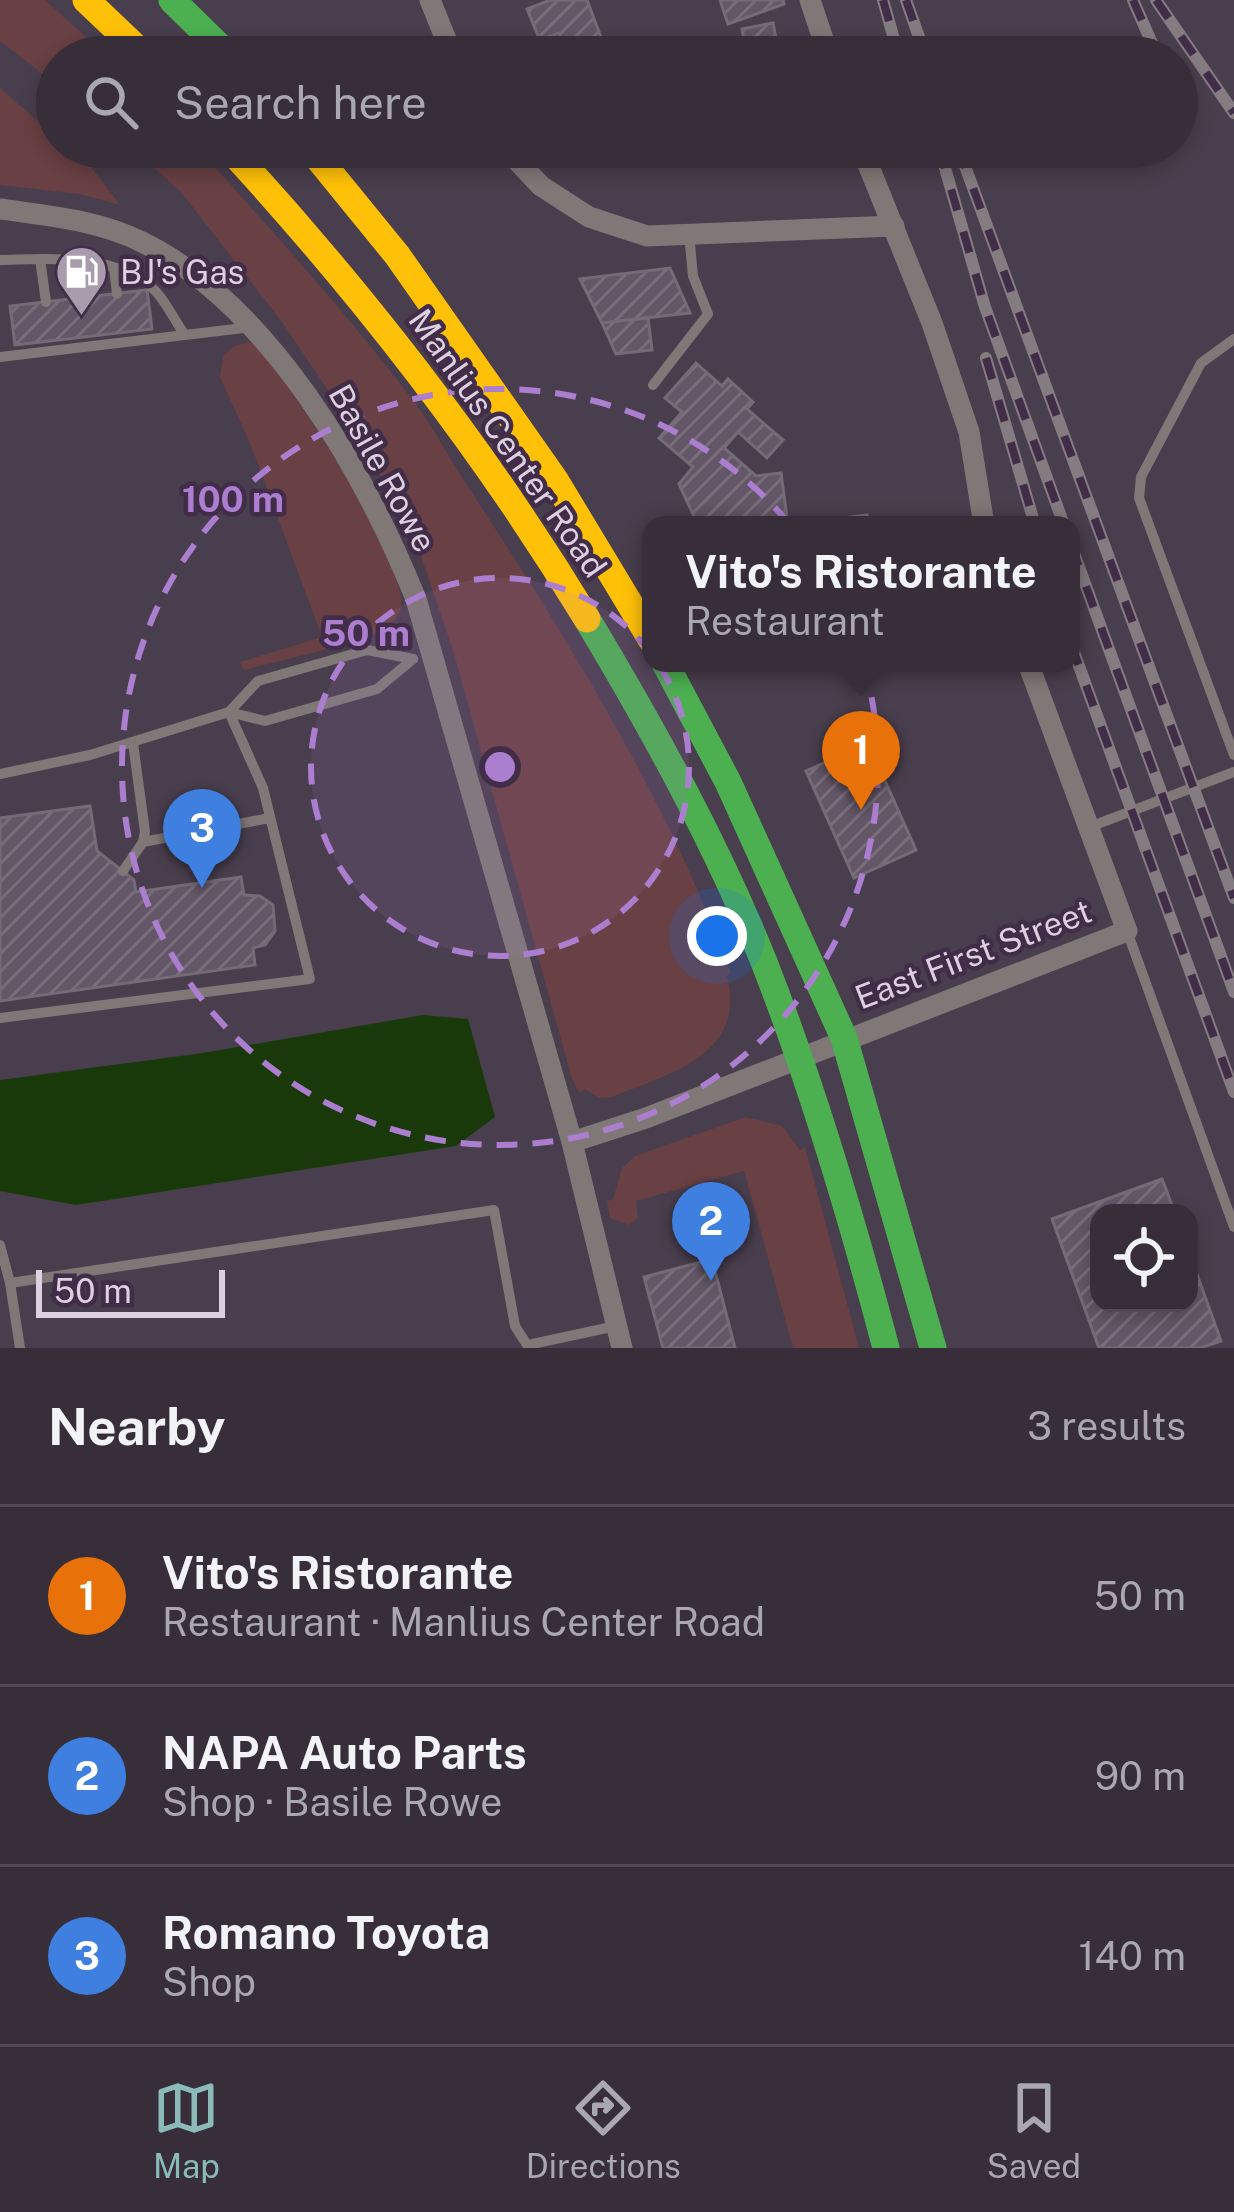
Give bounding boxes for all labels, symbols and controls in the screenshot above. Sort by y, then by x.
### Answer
search box [36,36,1198,168]
icon: search [78,69,144,135]
text: Search here [174,76,427,129]
fuel station icon: BJ's Gas [53,244,109,318]
place label: BJ's Gas [120,253,244,291]
street label: Manlius Center Road [401,302,615,584]
street label: Basile Rowe [321,378,445,558]
text: 100 m [182,478,284,520]
popup [642,516,1080,672]
text: Vito's Ristorante [685,545,1037,598]
text: Restaurant [685,598,885,644]
text: 50 m [322,612,410,654]
pin: 1 [822,711,900,810]
centre of rings [479,746,521,788]
pin: 3 [163,789,241,888]
street label: East First Street [850,891,1096,1017]
your location [687,906,747,966]
pin: 2 [672,1182,750,1281]
map controls [1090,1204,1198,1312]
button: locate [1090,1204,1198,1312]
scale bar [36,1264,225,1317]
text: 50 m [54,1272,132,1310]
text: Nearby [48,1397,225,1456]
text: 3 results [1027,1403,1186,1449]
text: Vito's Ristorante [162,1546,513,1599]
text: 1 [79,1573,95,1619]
text: 50 m [1094,1573,1186,1619]
text: Restaurant · Manlius Center Road [162,1599,765,1645]
text: NAPA Auto Parts [162,1726,527,1779]
text: 2 [75,1753,99,1799]
text: 90 m [1095,1753,1186,1799]
text: Shop · Basile Rowe [162,1779,502,1825]
text: Romano Toyota [162,1906,490,1959]
text: 3 [74,1933,100,1979]
text: 140 m [1079,1933,1186,1979]
text: Shop [162,1959,256,2005]
tab: Map [153,2075,220,2185]
tab: Directions [526,2075,681,2185]
tab: Saved [987,2075,1081,2185]

